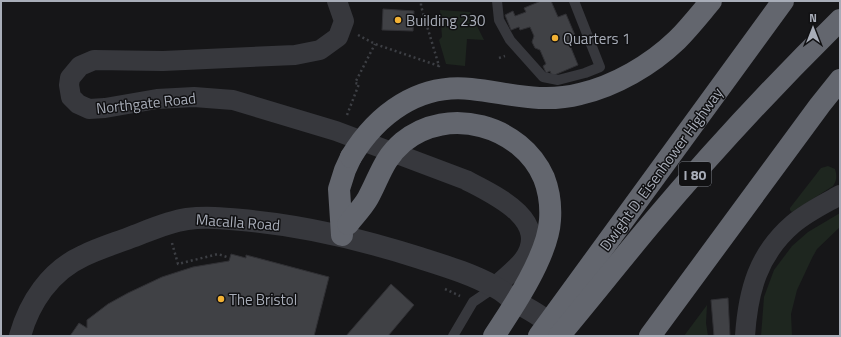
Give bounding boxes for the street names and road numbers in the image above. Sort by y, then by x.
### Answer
street label: Dwight D. Eisenhower Highway [594,82,728,256]
street label: Northgate Road [95,86,197,120]
road number: I 80 [679,162,711,186]
street label: Macalla Road [195,208,281,236]

